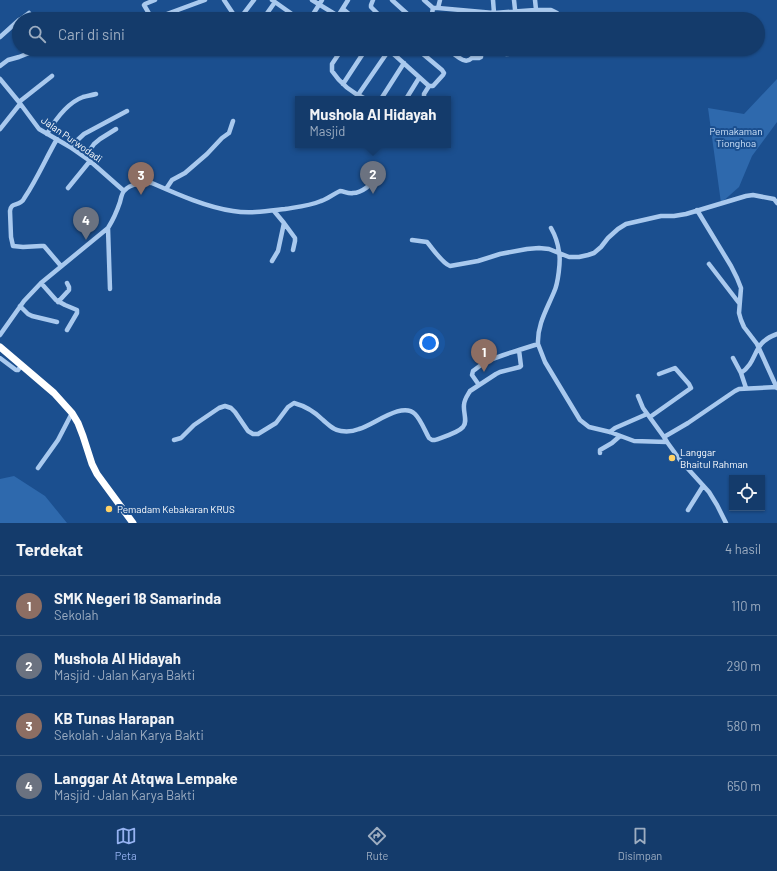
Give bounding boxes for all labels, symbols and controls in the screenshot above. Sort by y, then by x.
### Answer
search box [12,12,765,56]
icon: search [26,23,48,45]
text: Cari di sini [58,25,125,43]
popup [295,96,451,148]
text: Mushola Al Hidayah [310,105,436,123]
street label: Jalan Purwodadi [39,113,105,165]
text: Masjid [310,123,345,139]
park label: Pemakaman Tionghoa [709,125,763,149]
pin: 2 [360,161,386,194]
pin: 3 [128,162,154,195]
pin: 4 [73,207,99,240]
your location [419,333,439,353]
pin: 1 [471,339,497,372]
place label: Langgar Bhaitul Rahman [680,446,748,470]
marker: Langgar Bhaitul Rahman [667,453,677,463]
map controls [729,475,765,511]
button: locate [729,475,765,511]
place label: Pemadam Kebakaran KRUS [117,503,235,515]
marker: Pemadam Kebakaran KRUS [104,504,114,514]
text: Terdekat [16,539,83,559]
text: 4 hasil [725,541,761,557]
text: SMK Negeri 18 Samarinda [54,589,221,607]
text: 1 [27,598,31,614]
text: 110 m [731,598,761,614]
text: Sekolah [54,607,99,623]
text: Mushola Al Hidayah [54,649,181,667]
text: 2 [25,658,33,674]
text: 290 m [727,658,761,674]
text: Masjid · Jalan Karya Bakti [54,667,195,683]
text: KB Tunas Harapan [54,709,174,727]
text: 3 [25,718,33,734]
text: 580 m [727,718,761,734]
text: Sekolah · Jalan Karya Bakti [54,727,204,743]
text: Langgar At Atqwa Lempake [54,769,238,787]
text: 4 [25,778,33,794]
text: 650 m [727,778,761,794]
text: Masjid · Jalan Karya Bakti [54,787,195,803]
tab: Peta [115,825,137,862]
tab: Rute [366,825,388,862]
tab: Disimpan [618,825,662,862]

